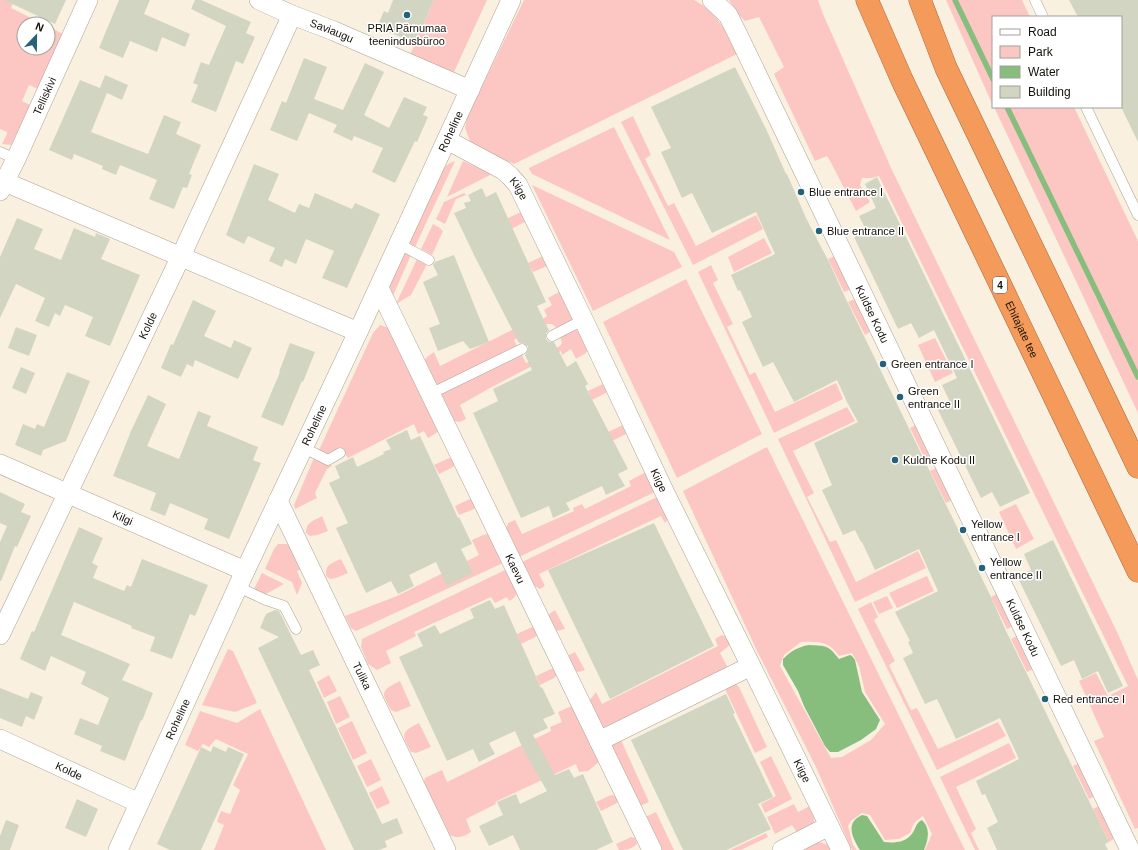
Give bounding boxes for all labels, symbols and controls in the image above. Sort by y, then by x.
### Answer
marker: PRIA Pärnumaa teenindusbüroo [402,10,412,20]
north arrow [16,16,56,56]
street label: Saviaugu [308,16,355,45]
legend [992,16,1122,108]
text: N [34,20,46,34]
place label: PRIA Pärnumaa teenindusbüroo [368,22,447,47]
text: Road [1028,25,1057,39]
text: Park [1028,45,1054,59]
text: Water [1028,65,1060,79]
street label: Telliskivi [31,75,58,117]
text: Building [1028,85,1071,99]
street label: Roheline [436,109,465,153]
street label: Kiige [508,174,530,202]
place label: Blue entrance I [809,186,883,198]
marker: Blue entrance I [796,187,806,197]
place label: Blue entrance II [827,225,904,237]
marker: Blue entrance II [814,226,824,236]
road number: 4 [993,277,1007,293]
street label: Kuldse Kodu [853,283,891,345]
street label: Ehitajate tee [1003,299,1041,360]
street label: Kolde [136,310,159,341]
place label: Green entrance I [891,358,974,370]
marker: Green entrance I [878,359,888,369]
place label: Green entrance II [908,385,960,410]
marker: Green entrance II [895,392,905,402]
street label: Roheline [299,403,329,447]
place label: Kuldne Kodu II [903,454,975,466]
marker: Kuldne Kodu II [890,455,900,465]
street label: Kiige [648,467,670,494]
street label: Kilgi [111,508,135,527]
place label: Yellow entrance I [971,518,1020,543]
marker: Yellow entrance I [958,525,968,535]
street label: Kaevu [503,552,528,585]
place label: Yellow entrance II [990,556,1042,581]
marker: Yellow entrance II [977,563,987,573]
street label: Kuldse Kodu [1004,597,1042,658]
street label: Tulika [350,660,374,692]
place label: Red entrance I [1053,693,1125,705]
marker: Red entrance I [1040,694,1050,704]
street label: Roheline [163,697,192,741]
street label: Kiige [792,757,813,784]
street label: Kolde [54,759,84,782]

